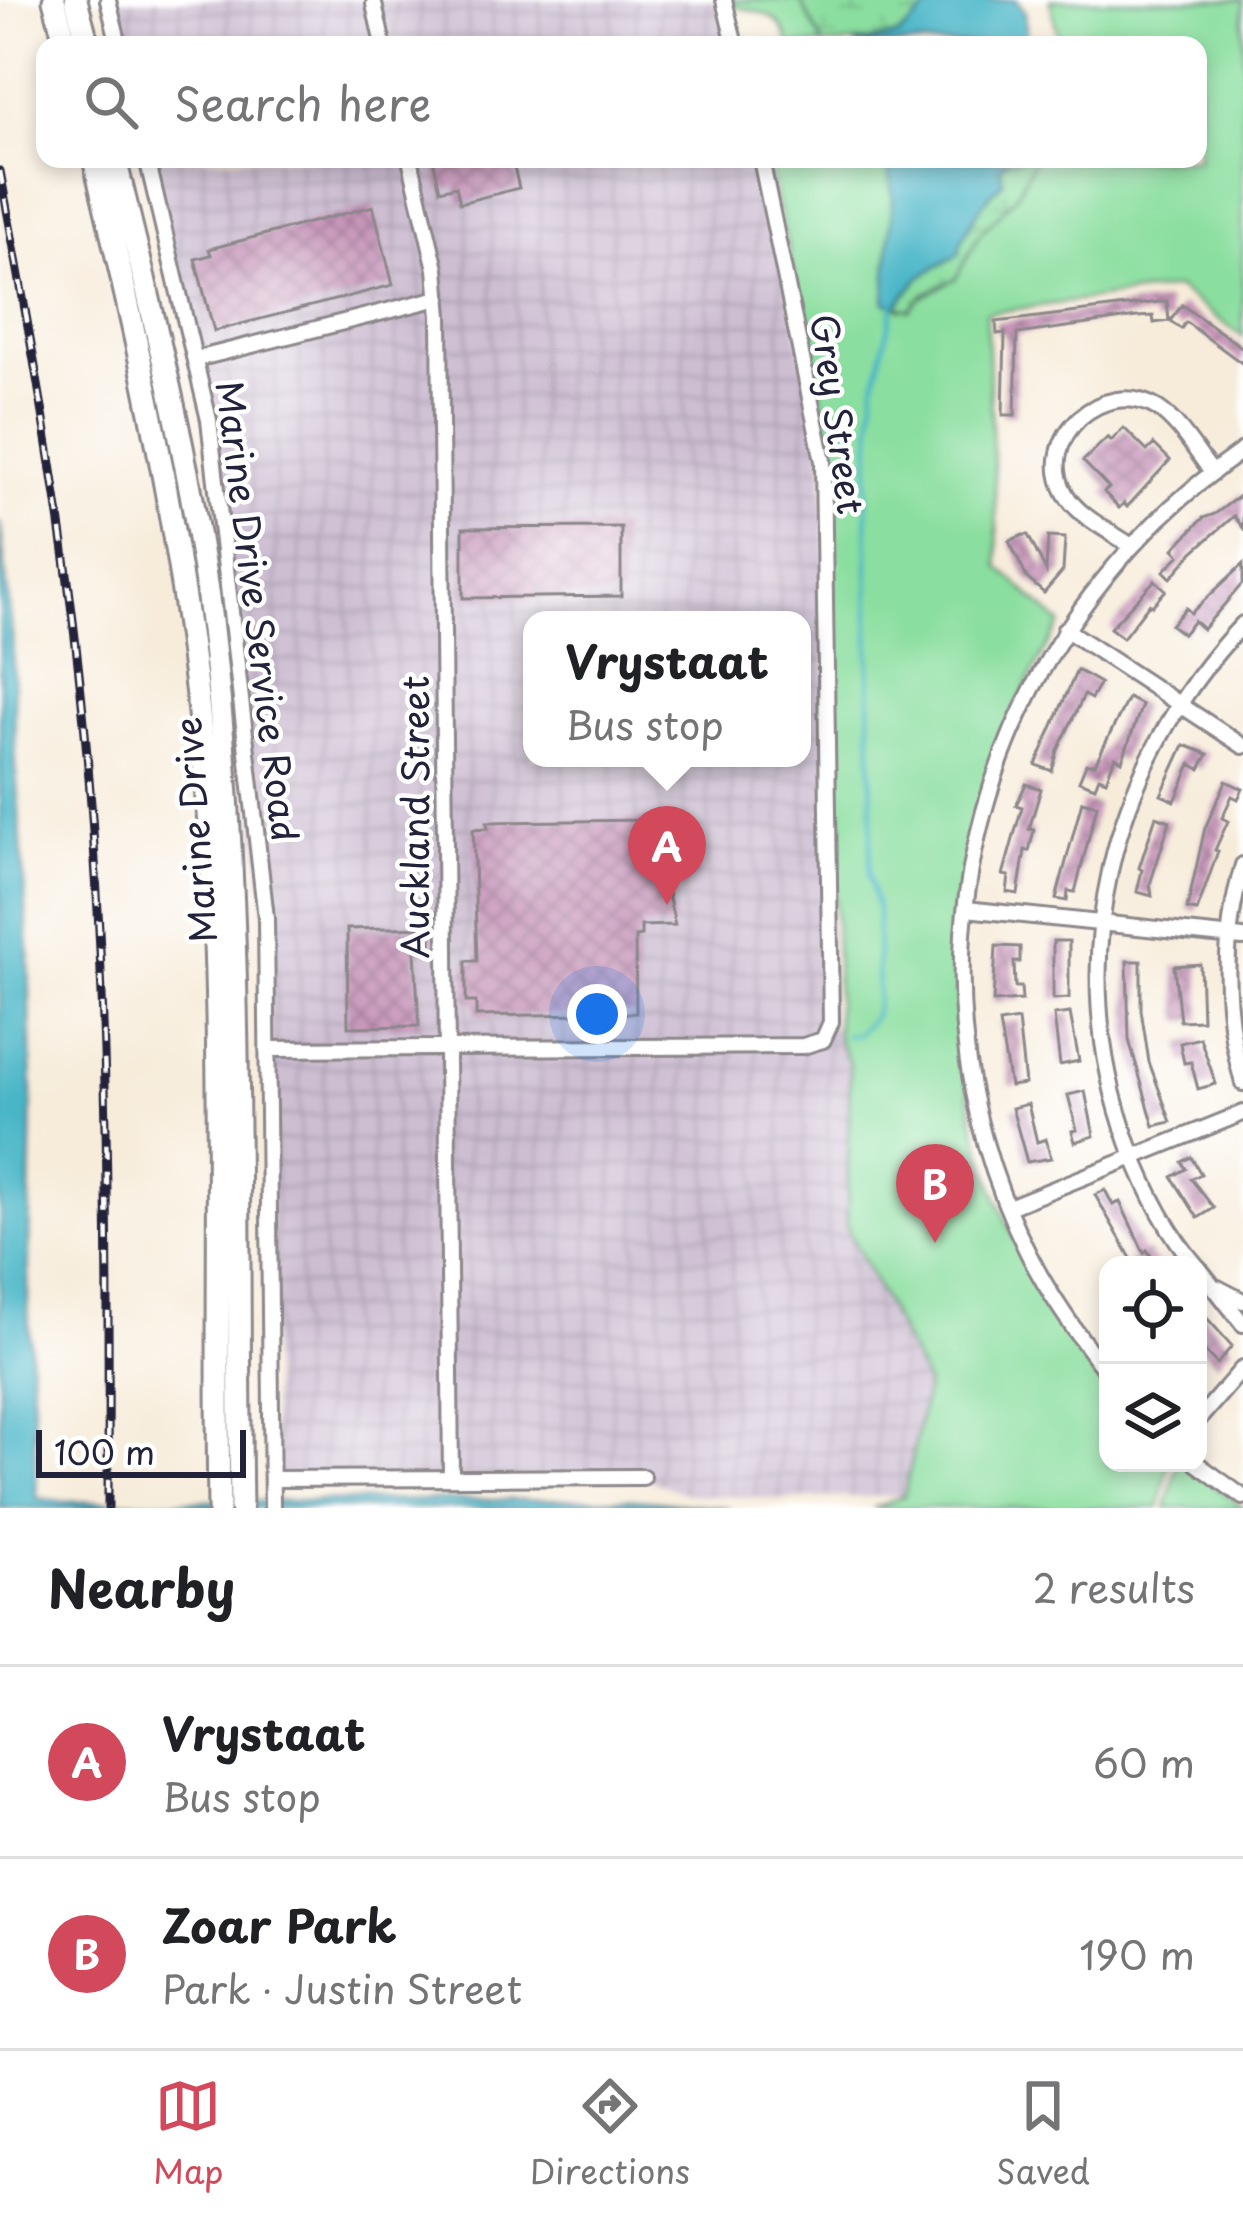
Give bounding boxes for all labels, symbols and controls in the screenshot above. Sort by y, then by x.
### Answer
search box [36,36,1207,168]
text: Search here [174,68,431,136]
icon: search [78,69,144,135]
street label: Grey Street [798,311,880,517]
street label: Marine Drive Service Road [204,378,314,844]
popup [523,611,811,767]
text: Vrystaat [565,626,769,694]
street label: Auckland Street [387,675,441,959]
text: Bus stop [565,694,724,753]
street label: Marine Drive [159,715,229,945]
pin: A [628,806,706,905]
your location [567,984,627,1044]
pin: B [896,1144,974,1243]
map controls [1099,1256,1207,1472]
button: locate [1099,1256,1207,1364]
button: layers [1099,1364,1207,1472]
scale bar [36,1424,246,1477]
text: 100 m [54,1426,155,1476]
text: Nearby [48,1548,235,1625]
text: 2 results [1033,1557,1195,1616]
text: Vrystaat [162,1698,366,1766]
text: A [72,1732,102,1791]
text: 60 m [1093,1732,1195,1791]
text: Bus stop [162,1766,321,1825]
text: Zoar Park [162,1890,397,1958]
text: B [74,1924,100,1983]
text: 190 m [1079,1924,1195,1983]
text: Park · Justin Street [162,1958,522,2017]
tab: Map [153,2073,224,2195]
tab: Directions [530,2073,690,2195]
tab: Saved [996,2073,1090,2195]

